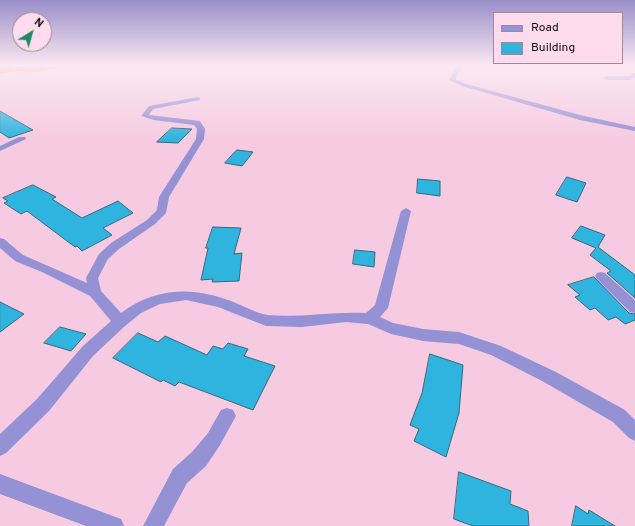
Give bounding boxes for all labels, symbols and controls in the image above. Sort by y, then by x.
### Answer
north arrow [12,12,52,52]
legend [493,12,623,64]
text: N [31,15,46,31]
text: Road [531,20,559,36]
text: Building [531,40,575,56]

